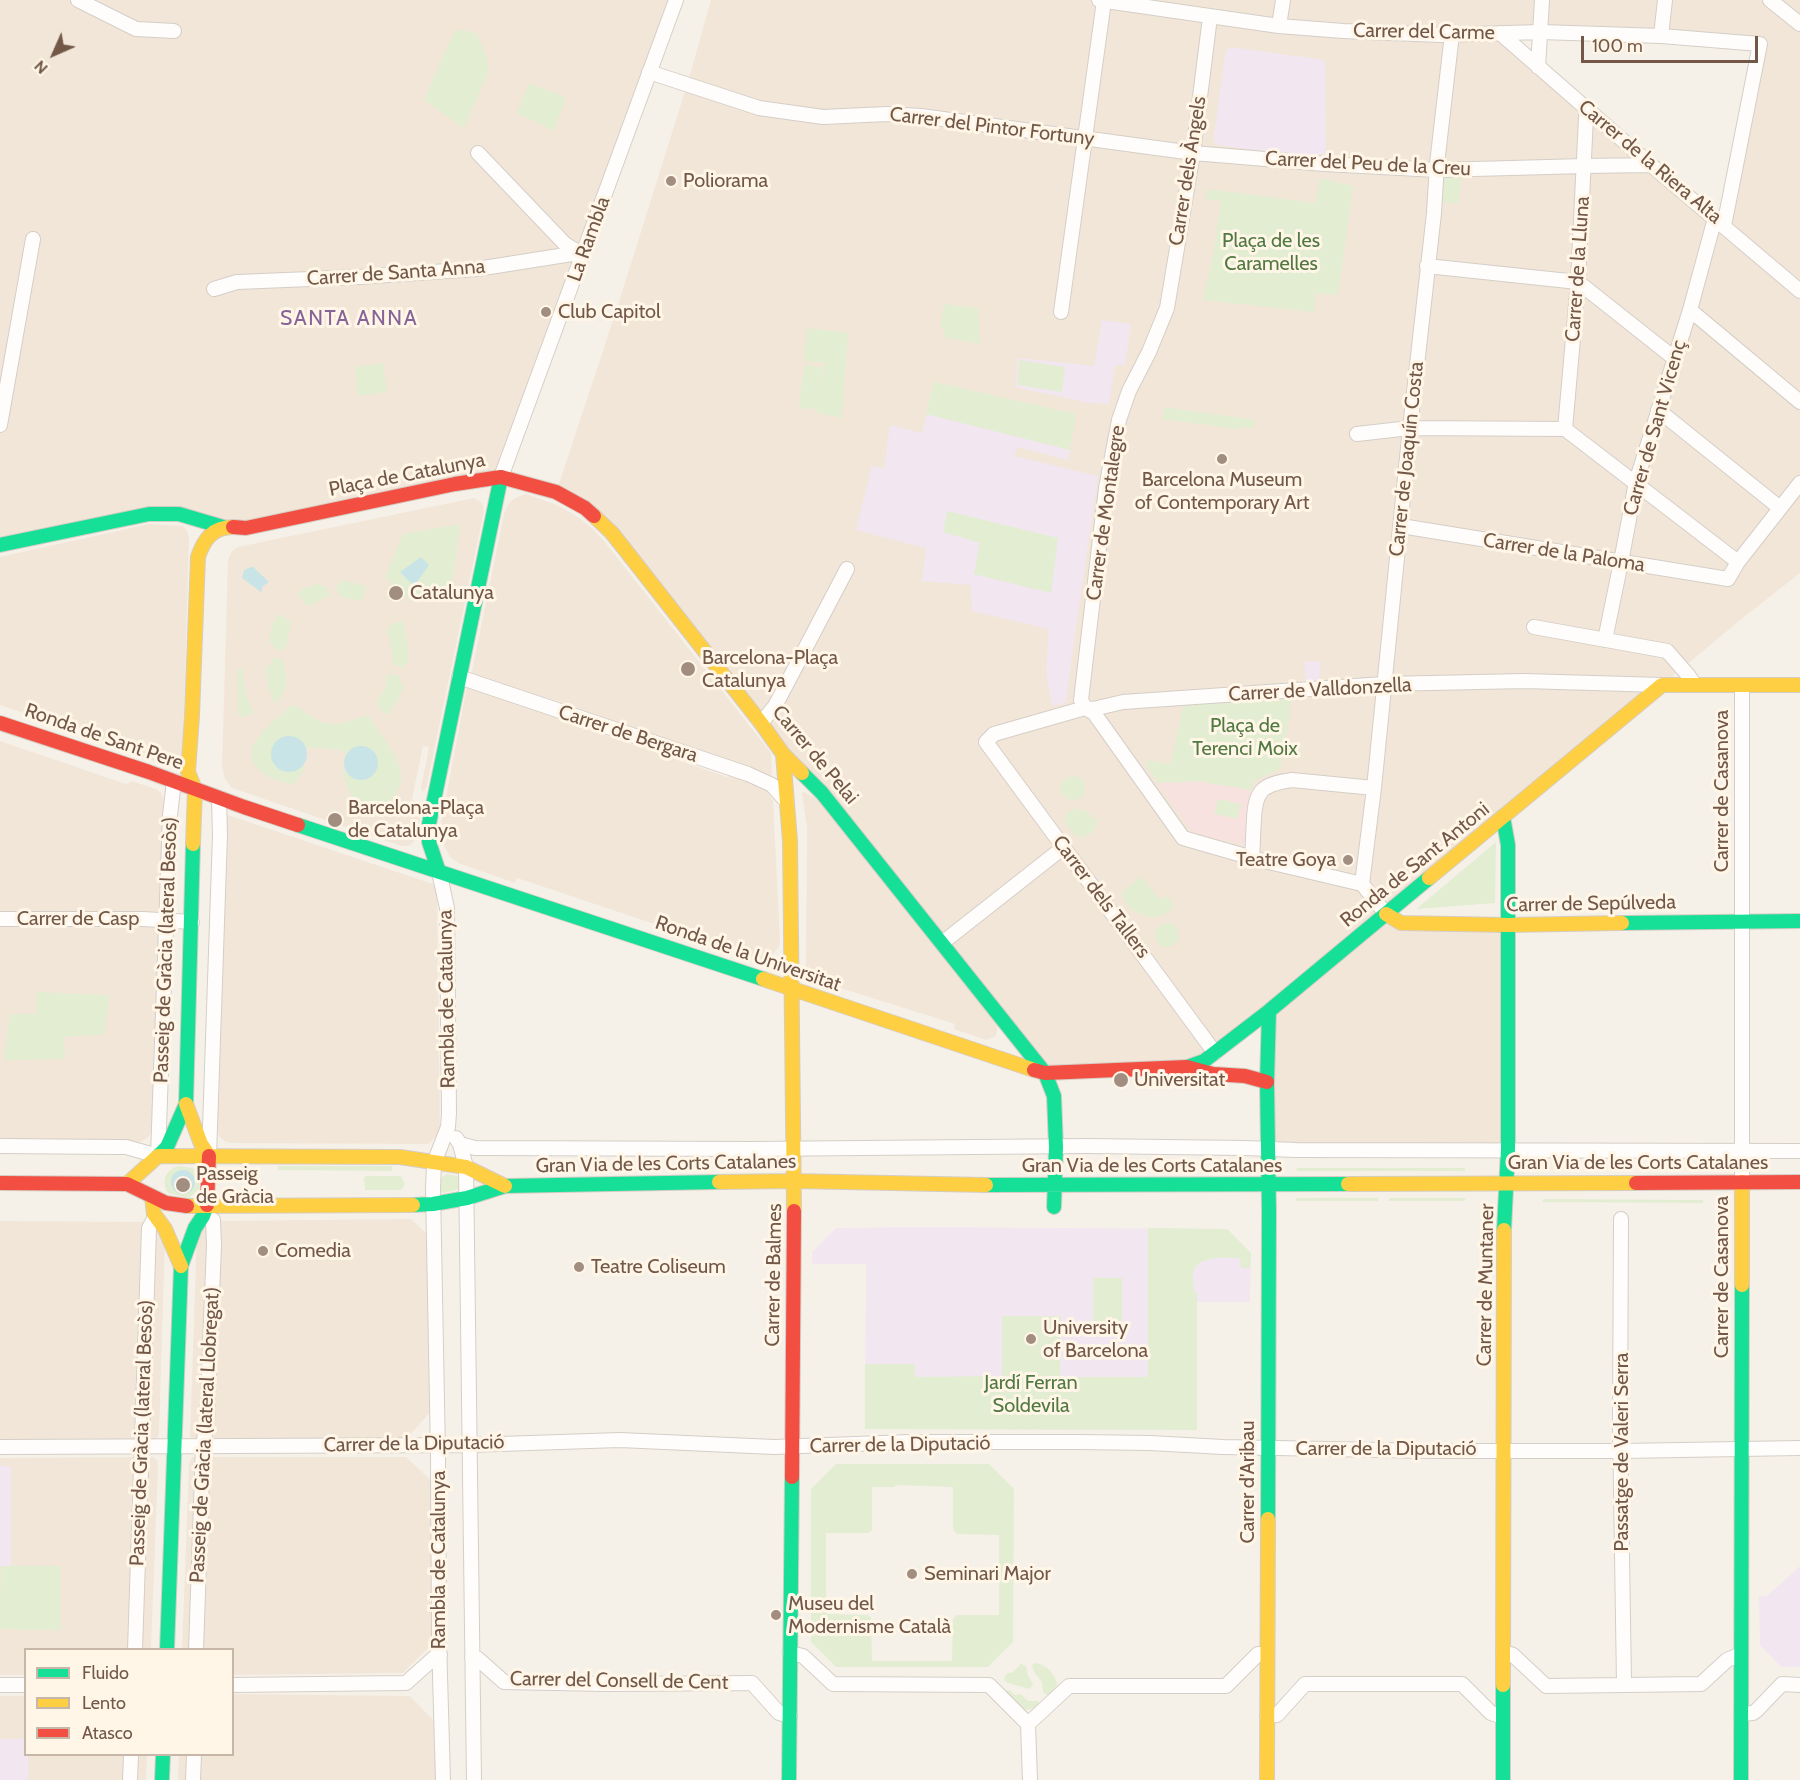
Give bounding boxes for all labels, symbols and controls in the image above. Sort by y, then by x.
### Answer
street label: Carrer del Carme [1353,19,1495,45]
north arrow [24,24,84,84]
scale bar [1584,24,1761,62]
text: 100 m [1592,35,1643,57]
text: N [30,56,52,78]
street label: Carrer dels Àngels [1164,95,1212,247]
street label: Carrer de la Riera Alta [1573,95,1727,229]
street label: Carrer del Pintor Fortuny [888,103,1096,151]
street label: Carrer del Peu de la Creu [1265,147,1471,181]
place label: Poliorama [683,169,768,193]
marker: Poliorama [664,174,678,188]
street label: La Rambla [563,193,615,285]
street label: Carrer de la Lluna [1561,195,1595,343]
park label: Plaça de les Caramelles [1222,229,1320,276]
street label: Carrer de Santa Anna [306,255,486,291]
place label: Club Capitol [558,300,661,324]
marker: Club Capitol [539,305,553,319]
district label: SANTA ANNA [280,306,418,332]
street label: Carrer de Sant Vicenç [1618,337,1692,519]
street label: Carrer de Joaquín Costa [1385,360,1429,558]
street label: Carrer de Montalegre [1082,424,1130,602]
street label: Plaça de Catalunya [327,448,487,502]
marker: Barcelona Museum of Contemporary Art [1215,452,1229,466]
place label: Barcelona Museum of Contemporary Art [1135,468,1309,515]
street label: Carrer de la Paloma [1481,528,1647,578]
place label: Catalunya [410,581,494,605]
marker: Catalunya [387,584,405,602]
place label: Barcelona-Plaça Catalunya [702,646,838,693]
marker: Barcelona-Plaça Catalunya [679,660,697,678]
street label: Carrer de Valldonzella [1228,673,1412,707]
street label: Ronda de Sant Pere [22,699,186,775]
street label: Carrer de Bergara [555,700,701,768]
street label: Carrer de Pelai [767,701,863,809]
street label: Carrer de Casanova [1710,710,1734,872]
park label: Plaça de Terenci Moix [1192,714,1298,761]
place label: Barcelona-Plaça de Catalunya [348,796,484,843]
street label: Ronda de Sant Antoni [1336,798,1494,932]
marker: Barcelona-Plaça de Catalunya [326,811,344,829]
street label: Passeig de Gràcia (lateral Besòs) [149,816,183,1084]
street label: Carrer dels Tallers [1047,831,1155,963]
place label: Teatre Goya [1236,848,1336,872]
marker: Teatre Goya [1341,853,1355,867]
street label: Carrer de Sepúlveda [1506,891,1676,917]
street label: Carrer de Casp [17,907,139,931]
street label: Rambla de Catalunya [433,910,461,1088]
street label: Ronda de la Universitat [652,911,844,997]
place label: Universitat [1134,1068,1225,1092]
marker: Universitat [1112,1071,1130,1089]
street label: Gran Via de les Corts Catalanes [535,1150,797,1178]
street label: Gran Via de les Corts Catalanes [1508,1151,1768,1175]
street label: Gran Via de les Corts Catalanes [1022,1154,1282,1178]
place label: Passeig de Gràcia [196,1162,274,1209]
marker: Passeig de Gràcia [174,1176,192,1194]
street label: Carrer de Casanova [1710,1196,1734,1358]
street label: Carrer de Balmes [761,1203,787,1347]
street label: Carrer de Muntaner [1473,1203,1499,1367]
place label: Comedia [275,1239,351,1263]
marker: Comedia [256,1244,270,1258]
place label: Teatre Coliseum [591,1255,726,1279]
marker: Teatre Coliseum [572,1260,586,1274]
street label: Passeig de Gràcia (lateral Llobregat) [185,1286,225,1584]
street label: Passeig de Gràcia (lateral Besòs) [125,1299,159,1567]
place label: University of Barcelona [1043,1316,1148,1363]
marker: University of Barcelona [1024,1332,1038,1346]
street label: Passatge de Valeri Serra [1610,1353,1634,1551]
park label: Jardí Ferran Soldevila [984,1371,1078,1418]
street label: Carrer d'Aribau [1236,1420,1260,1544]
street label: Carrer de la Diputació [323,1430,505,1458]
street label: Carrer de la Diputació [809,1431,991,1459]
street label: Carrer de la Diputació [1296,1437,1476,1461]
street label: Rambla de Catalunya [427,1471,451,1649]
place label: Seminari Major [924,1562,1051,1586]
marker: Seminari Major [905,1567,919,1581]
place label: Museu del Modernisme Català [788,1592,951,1639]
marker: Museu del Modernisme Català [769,1608,783,1622]
legend [24,1648,234,1756]
text: Fluido [82,1662,129,1684]
street label: Carrer del Consell de Cent [510,1667,728,1695]
text: Lento [82,1692,126,1714]
text: Atasco [82,1722,133,1744]

